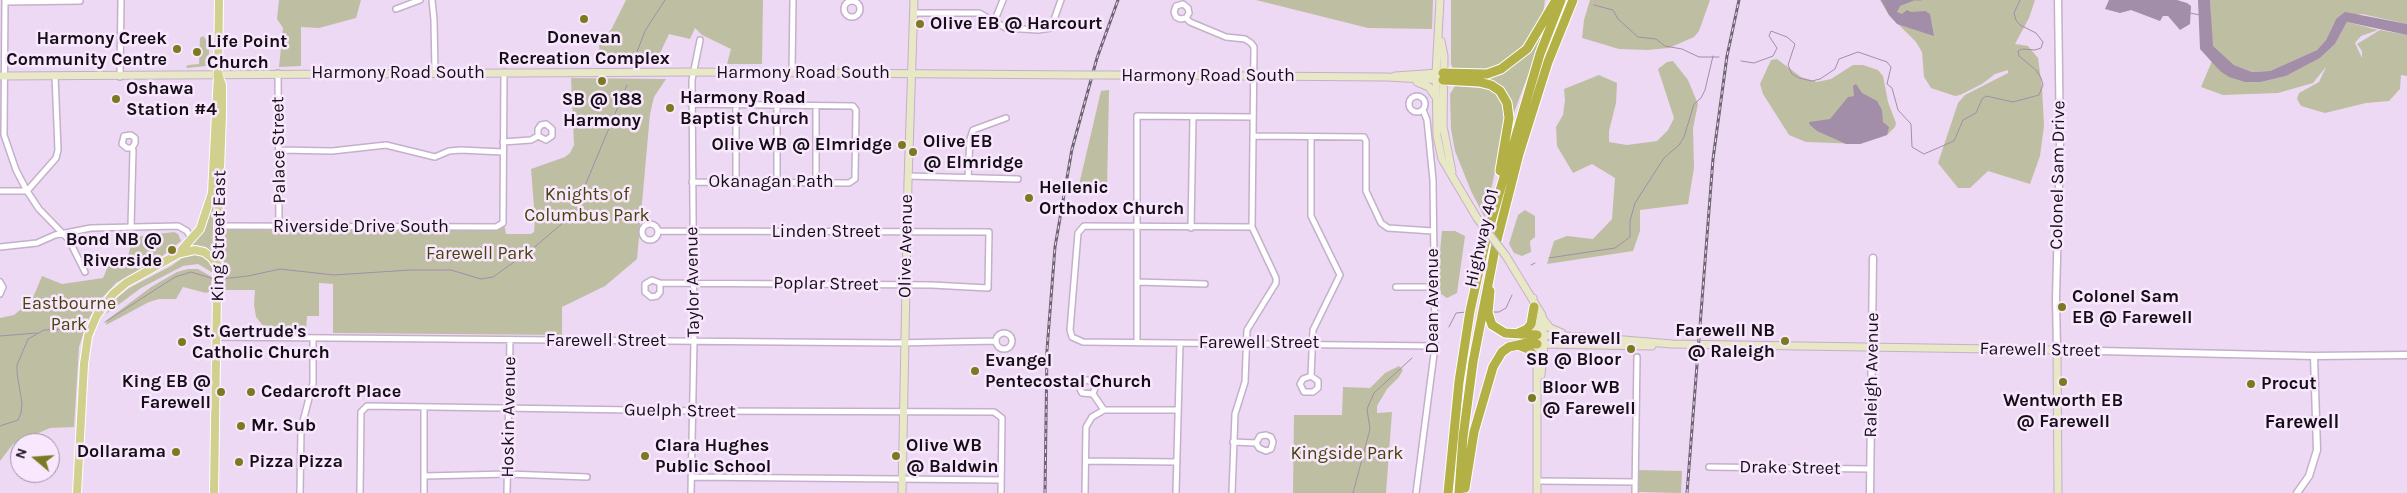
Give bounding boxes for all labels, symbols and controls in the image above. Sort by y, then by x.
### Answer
marker: Donevan Recreation Complex [578,13,590,25]
place label: Olive EB @ Harcourt [930,13,1102,35]
marker: Olive EB @ Harcourt [914,18,926,30]
place label: Donevan Recreation Complex [498,27,670,70]
place label: Harmony Creek Community Centre [6,28,167,70]
place label: Life Point Church [207,31,287,74]
marker: Harmony Creek Community Centre [171,43,183,55]
marker: Life Point Church [191,46,203,58]
street label: Harmony Road South [311,62,485,84]
street label: Harmony Road South [716,62,890,84]
street label: Harmony Road South [1121,65,1295,87]
marker: SB @ 188 Harmony [596,75,608,87]
place label: Oshawa Station #4 [126,78,217,120]
place label: Harmony Road Baptist Church [680,87,809,130]
place label: SB @ 188 Harmony [562,89,642,132]
marker: Oshawa Station #4 [110,93,122,105]
street label: Palace Street [267,96,291,204]
street label: Colonel Sam Drive [2046,100,2070,250]
marker: Harmony Road Baptist Church [664,102,676,114]
place label: Olive EB @ Elmridge [923,131,1023,173]
place label: Olive WB @ Elmridge [711,134,892,156]
marker: Olive WB @ Elmridge [896,139,908,151]
marker: Olive EB @ Elmridge [907,146,919,158]
street label: King Street East [207,170,231,302]
street label: Okanagan Path [708,171,834,193]
place label: Hellenic Orthodox Church [1039,177,1184,220]
park label: Knights of Columbus Park [524,184,650,226]
street label: Highway 401 [1460,187,1504,289]
marker: Hellenic Orthodox Church [1023,192,1035,204]
street label: Olive Avenue [894,194,918,298]
street label: Riverside Drive South [273,216,449,238]
street label: Linden Street [771,221,881,243]
street label: Taylor Avenue [681,227,705,337]
place label: Bond NB @ Riverside [66,229,162,272]
park label: Farewell Park [426,243,534,265]
marker: Bond NB @ Riverside [166,244,178,256]
street label: Dean Avenue [1422,248,1444,354]
street label: Poplar Street [773,272,879,296]
place label: Colonel Sam EB @ Farewell [2072,286,2192,328]
park label: Eastbourne Park [22,293,116,336]
marker: Colonel Sam EB @ Farewell [2056,301,2068,313]
street label: Raleigh Avenue [1860,312,1884,438]
place label: Farewell NB @ Raleigh [1675,320,1775,362]
place label: St. Gertrude's Catholic Church [192,321,330,364]
place label: Farewell SB @ Bloor [1526,328,1621,370]
street label: Farewell Street [546,330,666,352]
street label: Farewell Street [1199,332,1319,354]
marker: Farewell NB @ Raleigh [1779,335,1791,347]
marker: St. Gertrude's Catholic Church [176,336,188,348]
street label: Farewell Street [1979,338,2101,362]
marker: Farewell SB @ Bloor [1625,343,1637,355]
place label: Evangel Pentecostal Church [985,350,1151,392]
street label: Hoskin Avenue [497,356,521,478]
marker: Evangel Pentecostal Church [969,365,981,377]
place label: King EB @ Farewell [122,371,211,414]
place label: Procut [2261,373,2317,395]
marker: Wentworth EB @ Farewell [2057,376,2069,388]
place label: Bloor WB @ Farewell [1542,377,1636,419]
marker: Procut [2245,378,2257,390]
place label: Cedarcroft Place [261,381,401,403]
marker: King EB @ Farewell [215,386,227,398]
marker: Cedarcroft Place [245,386,257,398]
place label: Wentworth EB @ Farewell [2003,390,2123,432]
marker: Bloor WB @ Farewell [1526,392,1538,404]
street label: Guelph Street [624,399,736,423]
district label: Farewell [2265,412,2339,434]
place label: Mr. Sub [251,415,316,437]
marker: Mr. Sub [235,420,247,432]
north arrow [10,433,60,483]
place label: Clara Hughes Public School [655,435,771,478]
place label: Olive WB @ Baldwin [906,435,999,478]
place label: Dollarama [77,441,166,463]
park label: Kingside Park [1291,443,1403,465]
text: N [12,446,31,461]
marker: Dollarama [170,446,182,458]
marker: Clara Hughes Public School [639,450,651,462]
marker: Olive WB @ Baldwin [890,450,902,462]
place label: Pizza Pizza [249,451,343,473]
marker: Pizza Pizza [233,456,245,468]
street label: Drake Street [1739,456,1841,480]

